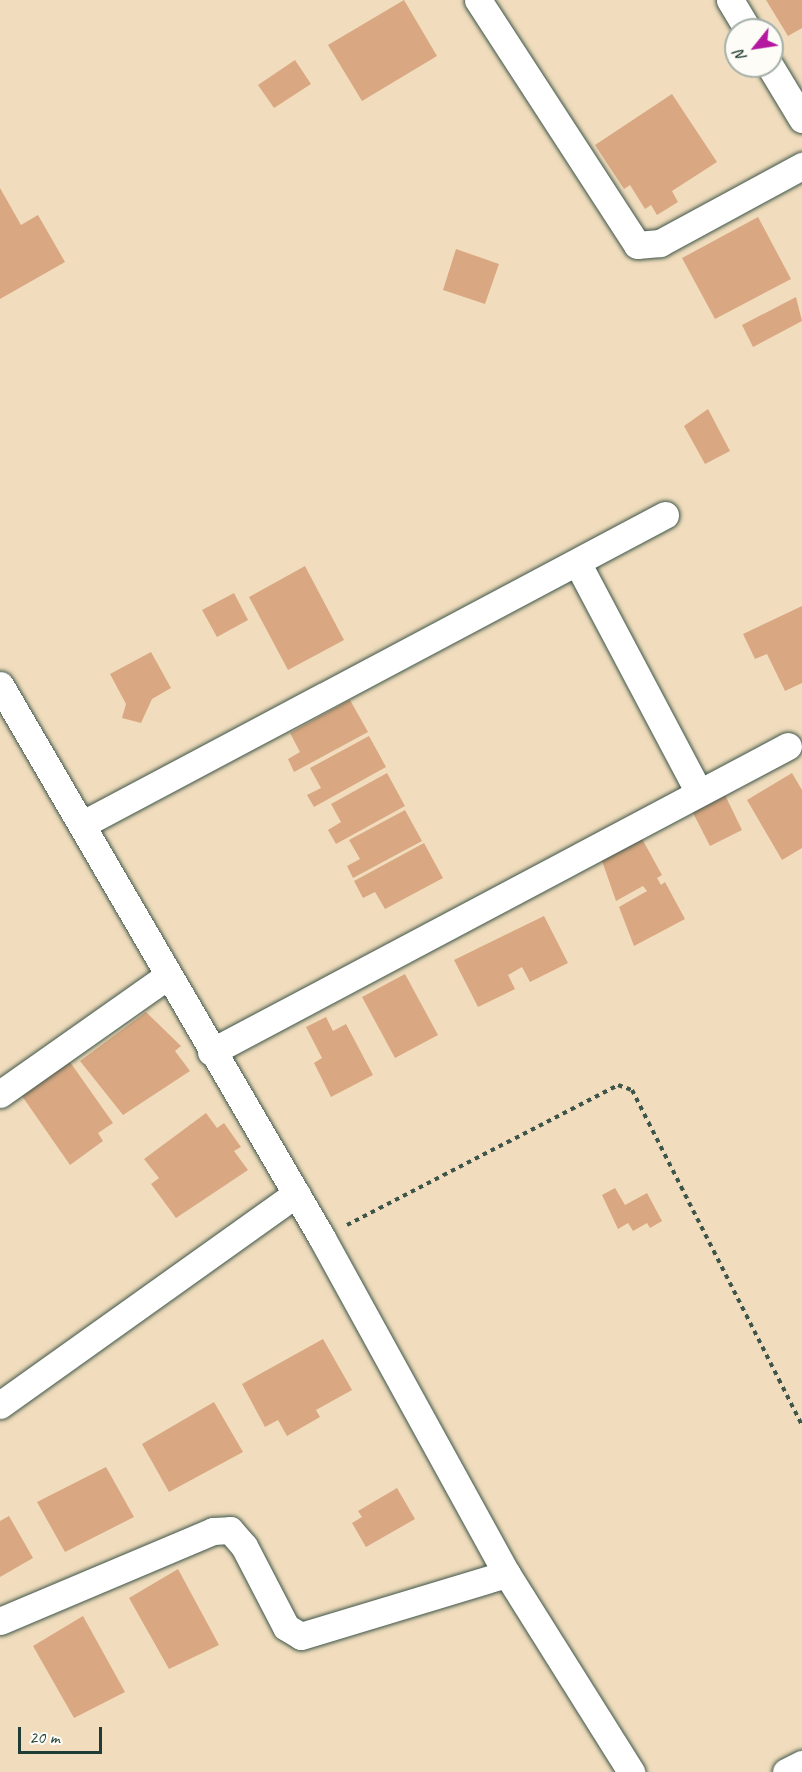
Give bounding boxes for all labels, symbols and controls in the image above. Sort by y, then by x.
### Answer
north arrow [724,18,784,78]
text: N [729,47,751,65]
scale bar [21,1715,105,1753]
text: 20 m [29,1726,60,1748]

